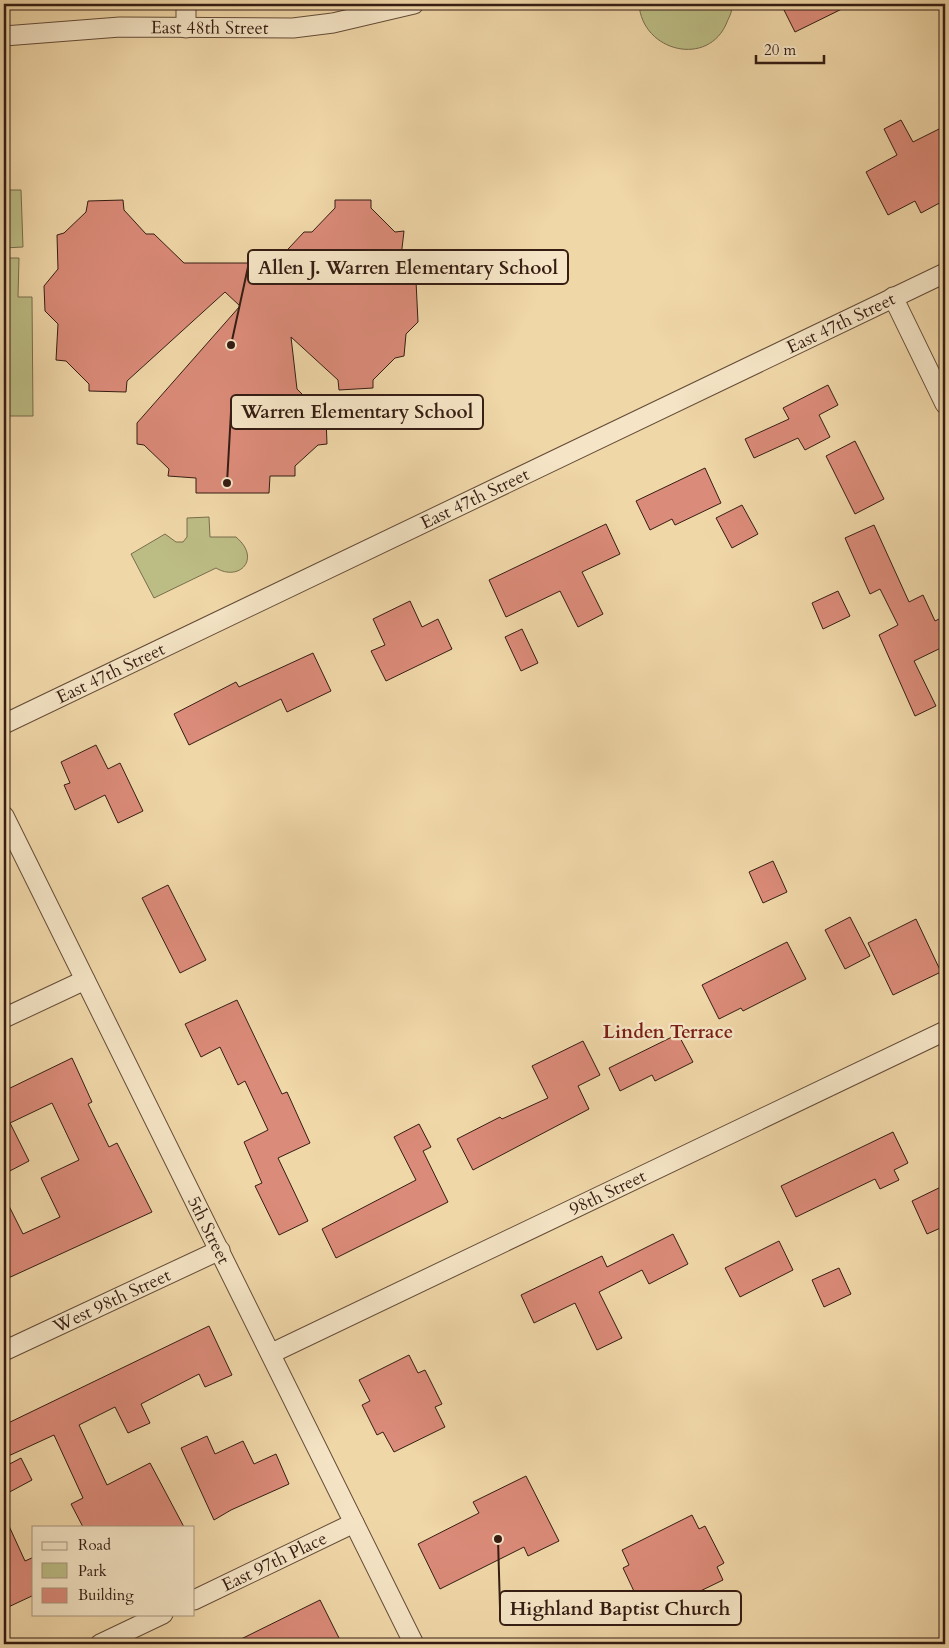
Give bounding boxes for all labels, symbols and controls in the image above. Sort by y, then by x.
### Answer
street label: East 48th Street [151,15,269,41]
scale bar [756,32,824,64]
text: 20 m [764,40,796,60]
callout: Allen J. Warren Elementary School [248,250,568,284]
text: Allen J. Warren Elementary School [258,255,558,281]
street label: East 47th Street [783,287,900,360]
callout: Warren Elementary School [231,395,483,429]
text: Warren Elementary School [240,399,474,425]
street label: East 47th Street [416,462,534,536]
street label: East 47th Street [52,637,169,710]
district label: Linden Terrace [603,1019,733,1045]
street label: 98th Street [565,1164,651,1222]
street label: 5th Street [181,1192,236,1269]
street label: West 98th Street [48,1263,175,1340]
legend [32,1526,195,1616]
street label: East 97th Place [218,1526,331,1598]
text: Road [78,1535,111,1555]
text: Park [78,1561,107,1581]
text: Building [78,1585,134,1605]
callout: Highland Baptist Church [500,1591,741,1625]
text: Highland Baptist Church [510,1596,731,1622]

